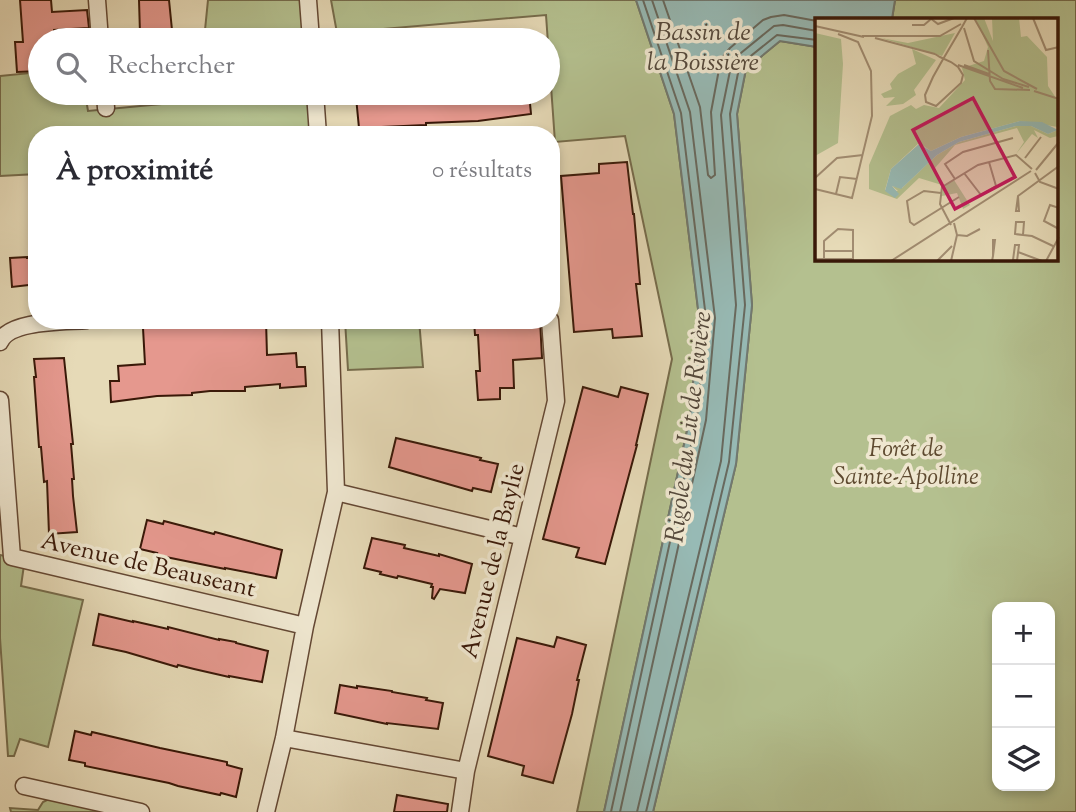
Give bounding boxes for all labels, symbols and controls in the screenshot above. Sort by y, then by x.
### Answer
water label: Bassin de la Boissière [647,15,759,82]
inset map [815,18,1058,261]
search box [28,28,560,105]
icon: search [52,48,90,86]
text: Rechercher [108,48,235,85]
text: À proximité [56,150,213,193]
text: 0 résultats [432,155,532,188]
water label: Rigole du Lit de Rivière [657,309,723,545]
park label: Forêt de Sainte-Apolline [833,433,979,495]
street label: Avenue de la Baylie [453,460,535,662]
street label: Avenue de Beauseant [37,525,259,607]
map controls [992,602,1055,791]
button: + [992,602,1055,665]
button: − [992,665,1055,728]
button: layers [992,728,1055,791]

